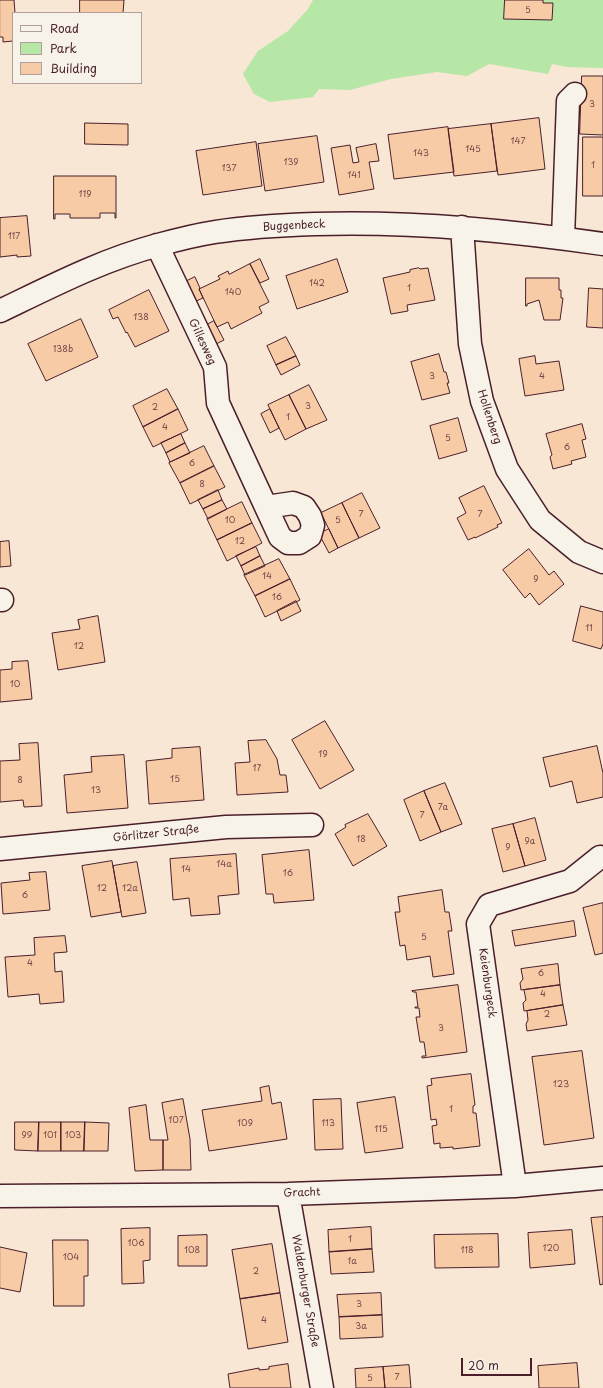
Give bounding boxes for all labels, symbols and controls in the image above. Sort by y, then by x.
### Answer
house number: 5 [525,6,531,16]
legend [12,12,142,84]
text: Road [50,19,79,37]
text: Park [50,39,77,57]
text: Building [50,59,97,77]
house number: 3 [589,100,595,110]
house number: 147 [511,137,525,147]
house number: 145 [465,145,481,155]
house number: 143 [413,149,429,159]
house number: 139 [283,158,299,168]
house number: 1 [591,161,595,171]
house number: 137 [222,164,236,174]
house number: 141 [347,171,361,181]
house number: 119 [79,190,91,200]
street label: Buggenbeck [262,218,326,234]
house number: 117 [8,232,20,242]
house number: 142 [309,279,325,289]
house number: 1 [407,284,411,294]
house number: 140 [225,288,241,298]
house number: 138 [133,313,149,323]
street label: Gillesweg [186,317,218,367]
house number: 138b [53,345,73,355]
house number: 3 [429,372,435,382]
house number: 4 [539,372,545,382]
street label: Hollenberg [474,388,504,446]
house number: 3 [305,402,311,412]
house number: 2 [152,403,158,413]
house number: 1 [286,413,290,423]
house number: 4 [162,423,168,433]
house number: 5 [445,434,451,444]
house number: 6 [564,443,570,453]
house number: 6 [189,459,195,469]
house number: 8 [199,480,205,490]
house number: 7 [358,510,364,520]
house number: 7 [477,510,483,520]
house number: 10 [225,516,235,526]
house number: 5 [335,516,341,526]
house number: 12 [235,537,245,547]
house number: 14 [262,572,272,582]
house number: 9 [533,575,539,585]
house number: 16 [272,593,282,603]
house number: 11 [585,624,593,634]
house number: 12 [74,642,84,652]
house number: 10 [10,680,20,690]
house number: 19 [318,750,328,760]
house number: 17 [253,764,261,774]
house number: 15 [170,775,180,785]
house number: 8 [17,776,23,786]
house number: 13 [91,786,101,796]
house number: 7a [438,803,448,813]
house number: 7 [419,811,425,821]
street label: Görlitzer Straße [112,823,200,845]
house number: 18 [356,835,366,845]
house number: 9a [525,837,535,847]
house number: 9 [505,843,511,853]
house number: 14a [216,860,232,870]
house number: 14 [181,865,191,875]
house number: 16 [283,869,293,879]
house number: 12 [97,884,107,894]
house number: 12a [122,884,138,894]
house number: 6 [22,891,28,901]
house number: 5 [421,933,427,943]
street label: Keienburgeck [476,947,498,1019]
house number: 4 [27,959,33,969]
house number: 6 [538,969,544,979]
house number: 4 [540,990,546,1000]
house number: 2 [544,1010,550,1020]
house number: 3 [438,1024,444,1034]
house number: 123 [553,1080,569,1090]
house number: 1 [449,1105,453,1115]
house number: 107 [168,1116,184,1126]
house number: 109 [237,1119,253,1129]
house number: 113 [321,1119,335,1129]
house number: 115 [374,1125,388,1135]
house number: 99 [22,1131,32,1141]
house number: 101 [43,1131,57,1141]
house number: 103 [65,1131,81,1141]
street label: Gracht [283,1186,321,1200]
street label: Waldenburger Straße [289,1234,321,1348]
house number: 1 [348,1235,352,1245]
house number: 106 [128,1239,144,1249]
house number: 120 [543,1244,559,1254]
house number: 108 [184,1246,200,1256]
house number: 118 [460,1246,474,1256]
house number: 104 [63,1253,79,1263]
house number: 1a [347,1257,357,1267]
house number: 2 [253,1267,259,1277]
house number: 3 [356,1300,362,1310]
house number: 4 [261,1316,267,1326]
house number: 3a [355,1322,367,1332]
scale bar [463,1350,534,1376]
text: 20 m [468,1356,499,1374]
house number: 7 [394,1373,400,1383]
house number: 5 [367,1374,373,1384]

